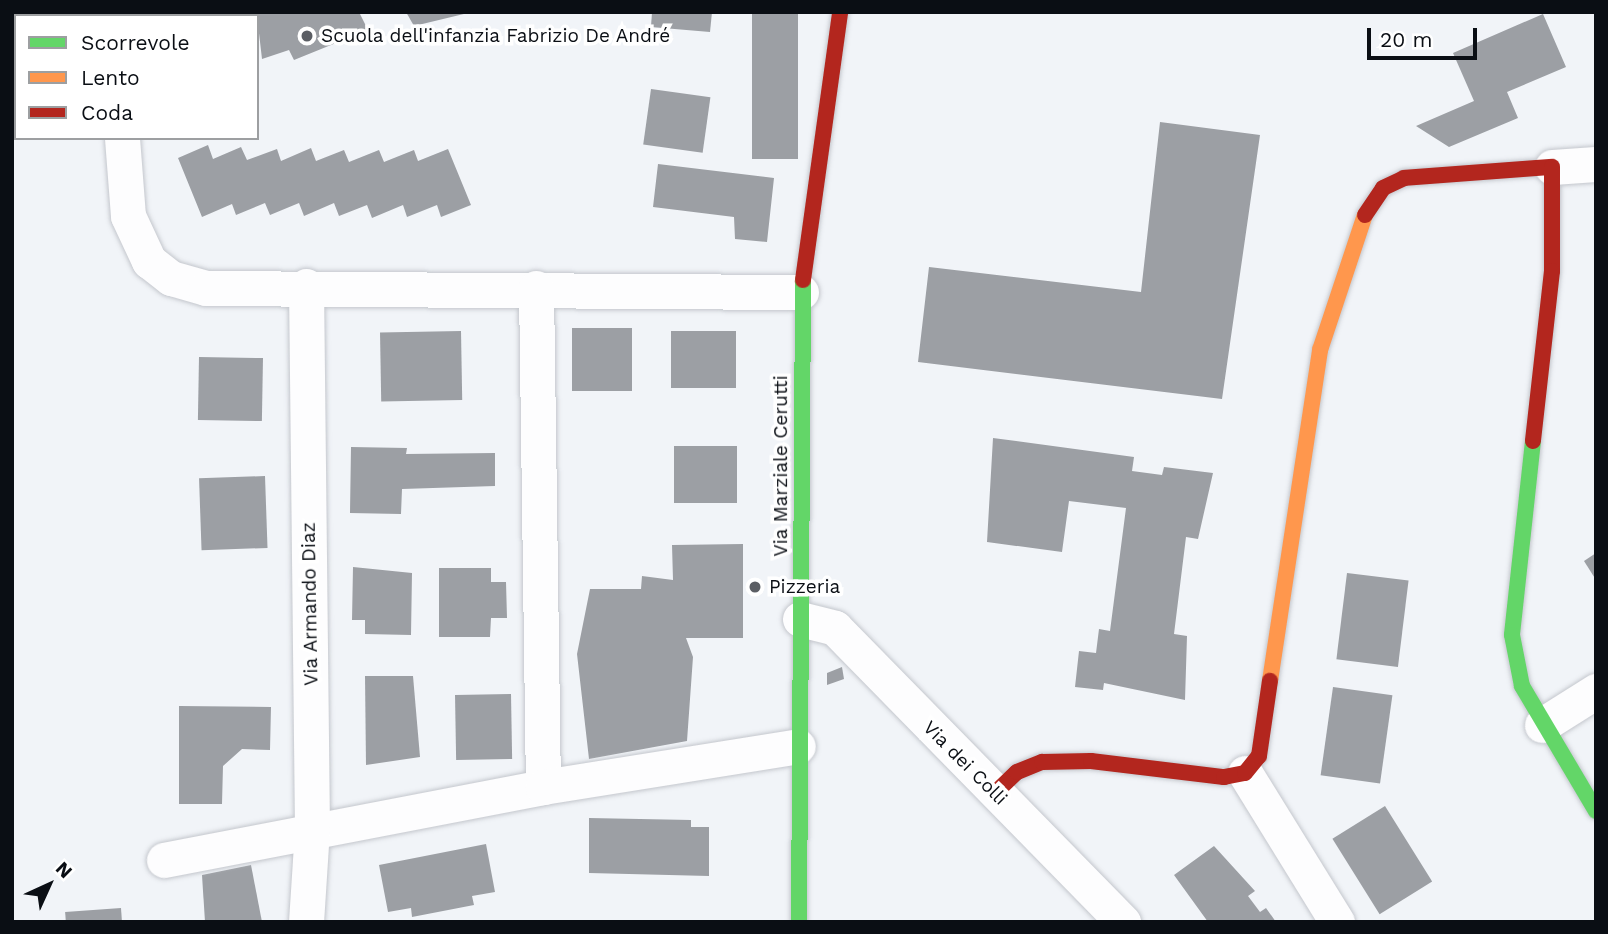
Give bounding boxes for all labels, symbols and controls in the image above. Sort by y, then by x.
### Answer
legend [14,14,259,140]
scale bar [1370,14,1480,58]
place label: Scuola dell'infanzia Fabrizio De André [321,25,672,47]
text: 20 m [1380,27,1432,52]
marker: Scuola dell'infanzia Fabrizio De André [299,28,315,44]
text: Scorrevole [81,30,190,55]
text: Lento [81,65,140,90]
text: Coda [81,100,133,125]
street label: Via Marziale Cerutti [770,375,792,557]
street label: Via Armando Diaz [297,521,323,687]
place label: Pizzeria [769,576,840,598]
marker: Pizzeria [747,579,763,595]
street label: Via dei Colli [918,716,1012,810]
north arrow [14,850,84,920]
text: N [51,857,77,883]

